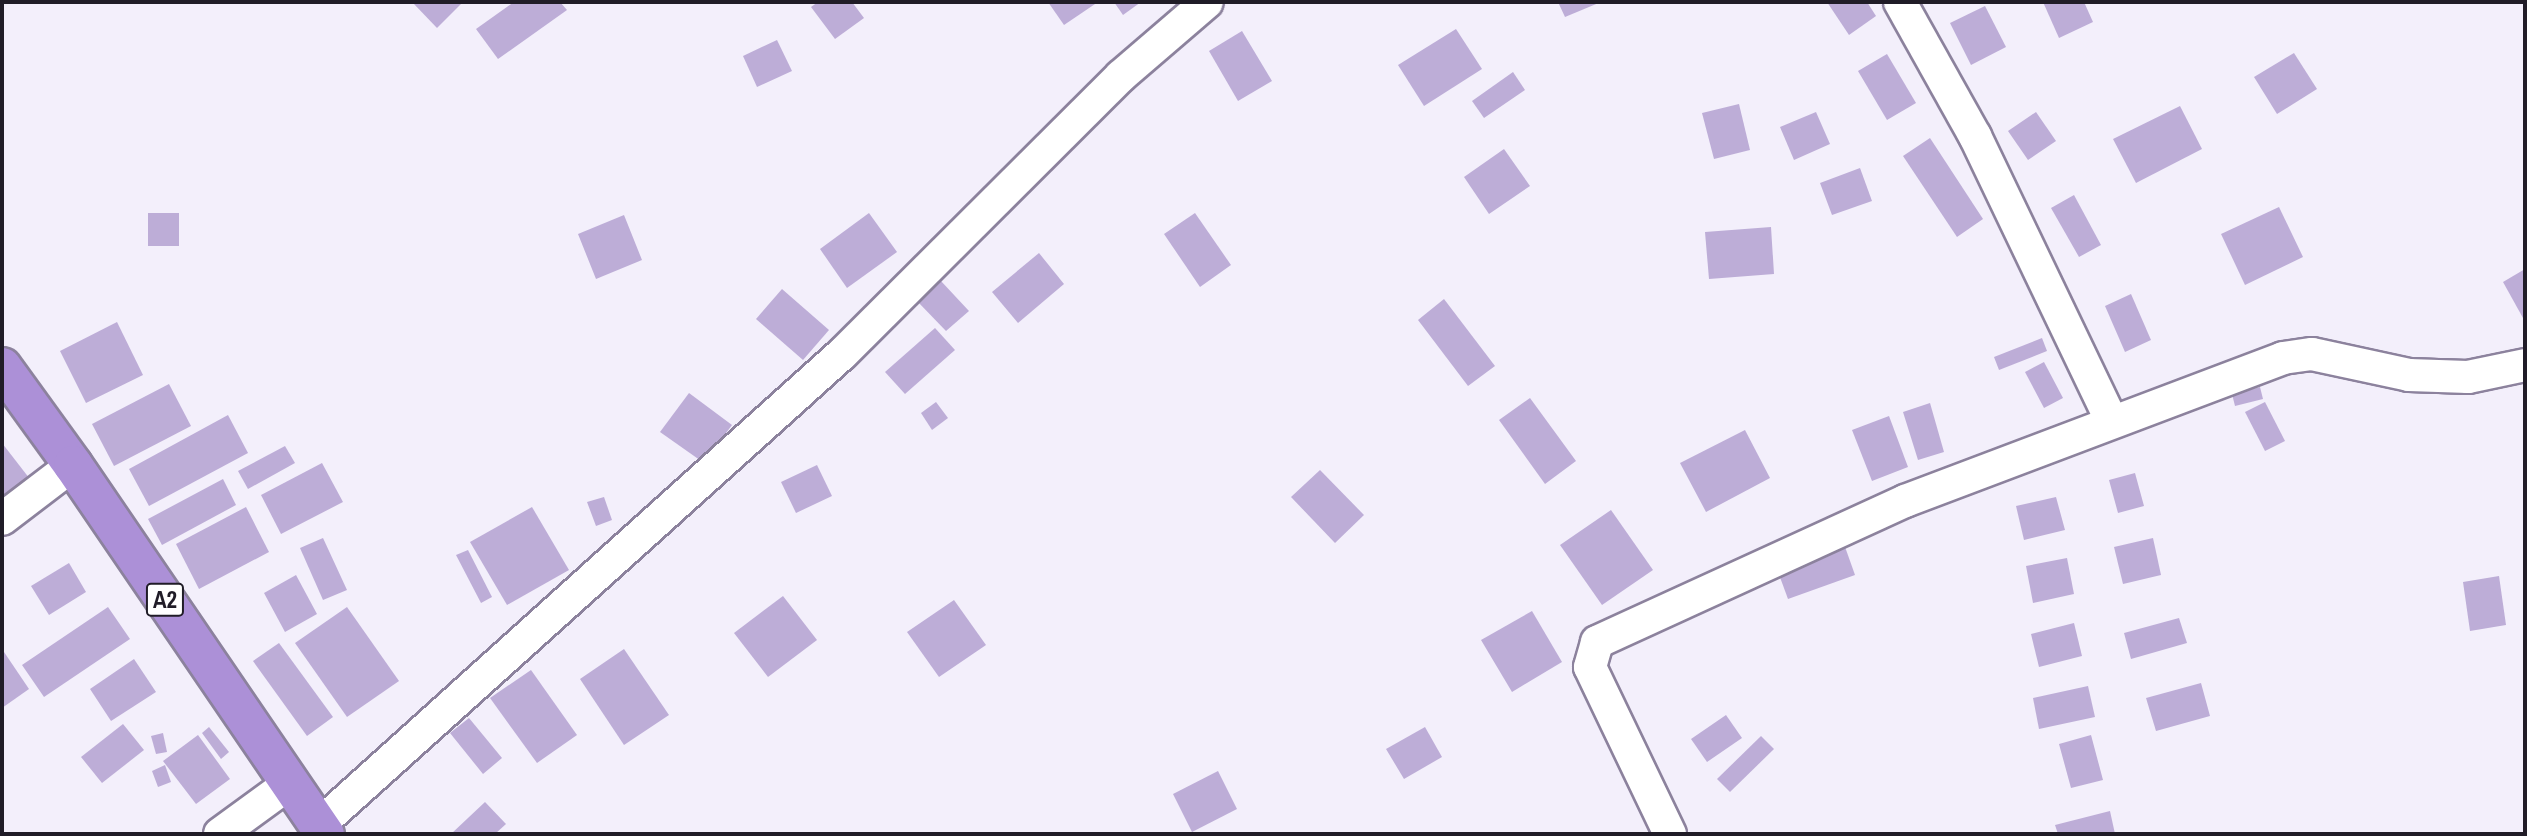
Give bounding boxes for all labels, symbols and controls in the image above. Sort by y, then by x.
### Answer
road number: A2 [146,580,184,620]

